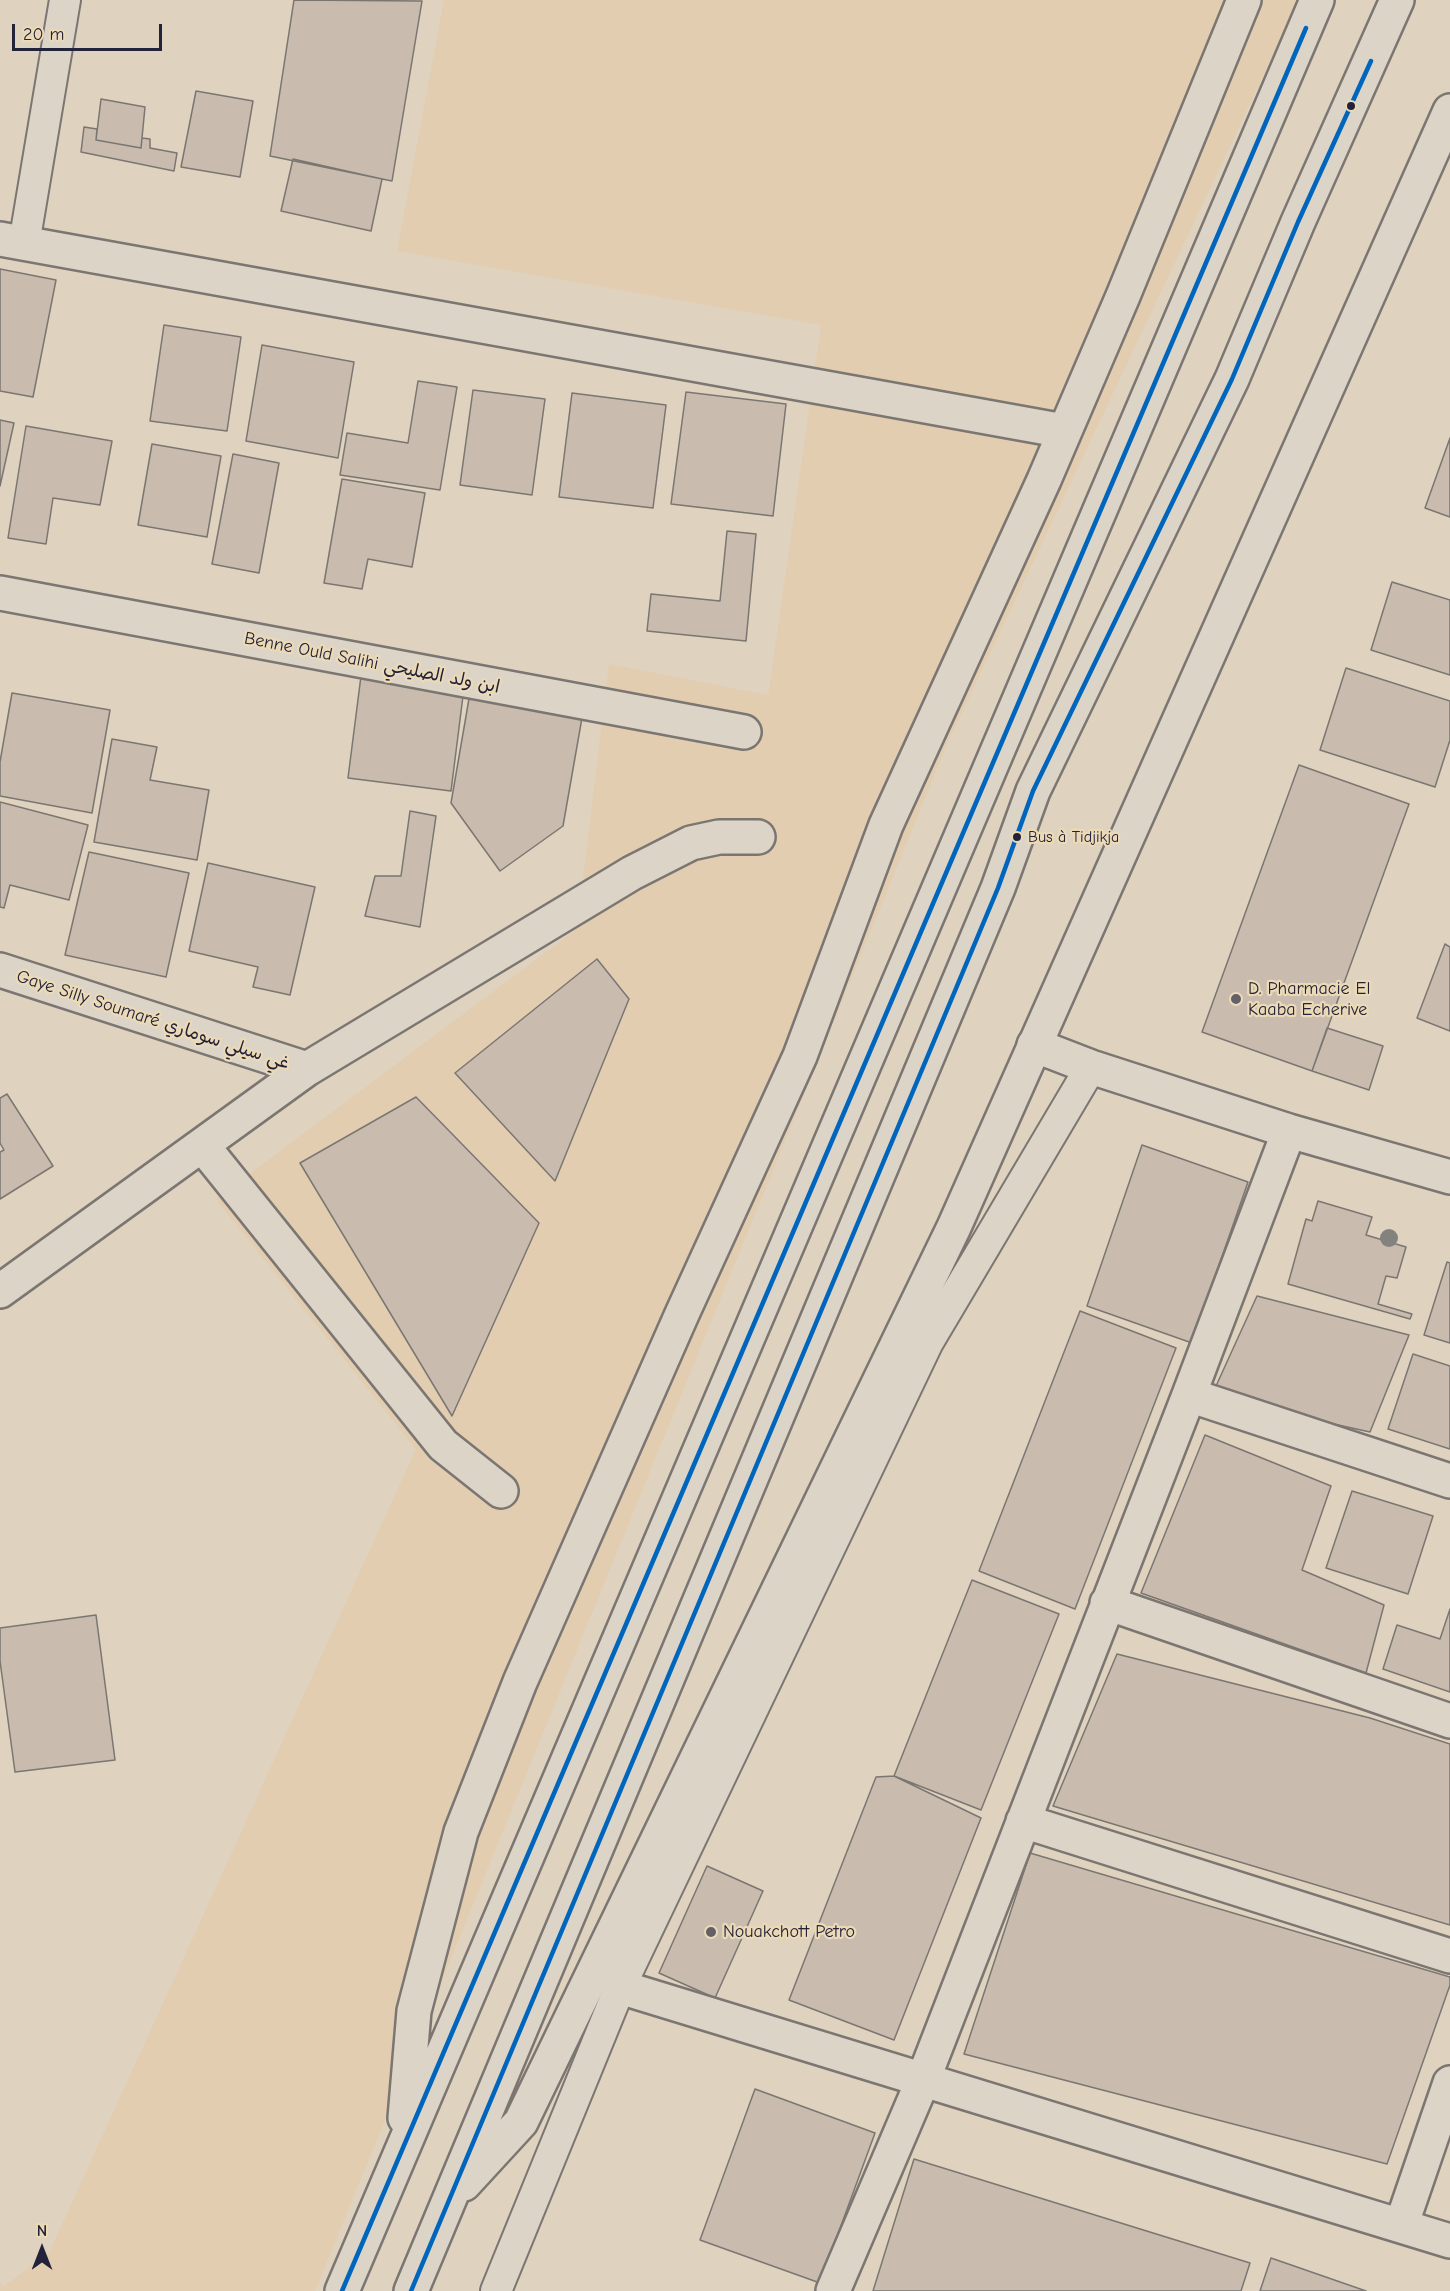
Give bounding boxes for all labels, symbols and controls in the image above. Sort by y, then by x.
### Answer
scale bar [15,12,165,50]
text: 20 m [23,24,64,45]
unlabelled marker [1345,100,1357,112]
street label: Benne Ould Salihi ابن ولد الصليحي [242,628,502,698]
place label: Bus à Tidjikja [1028,827,1119,847]
marker: Bus à Tidjikja [1011,831,1023,843]
street label: Gaye Silly Soumaré غي سيلي سوماري [14,966,292,1074]
place label: D. Pharmacie El Kaaba Echerive [1248,978,1370,1020]
marker: D. Pharmacie El Kaaba Echerive [1229,992,1243,1006]
place label: Nouakchott Petro [723,1921,855,1943]
marker: Nouakchott Petro [704,1925,718,1939]
north arrow [12,2219,72,2279]
text: N [37,2222,47,2240]

